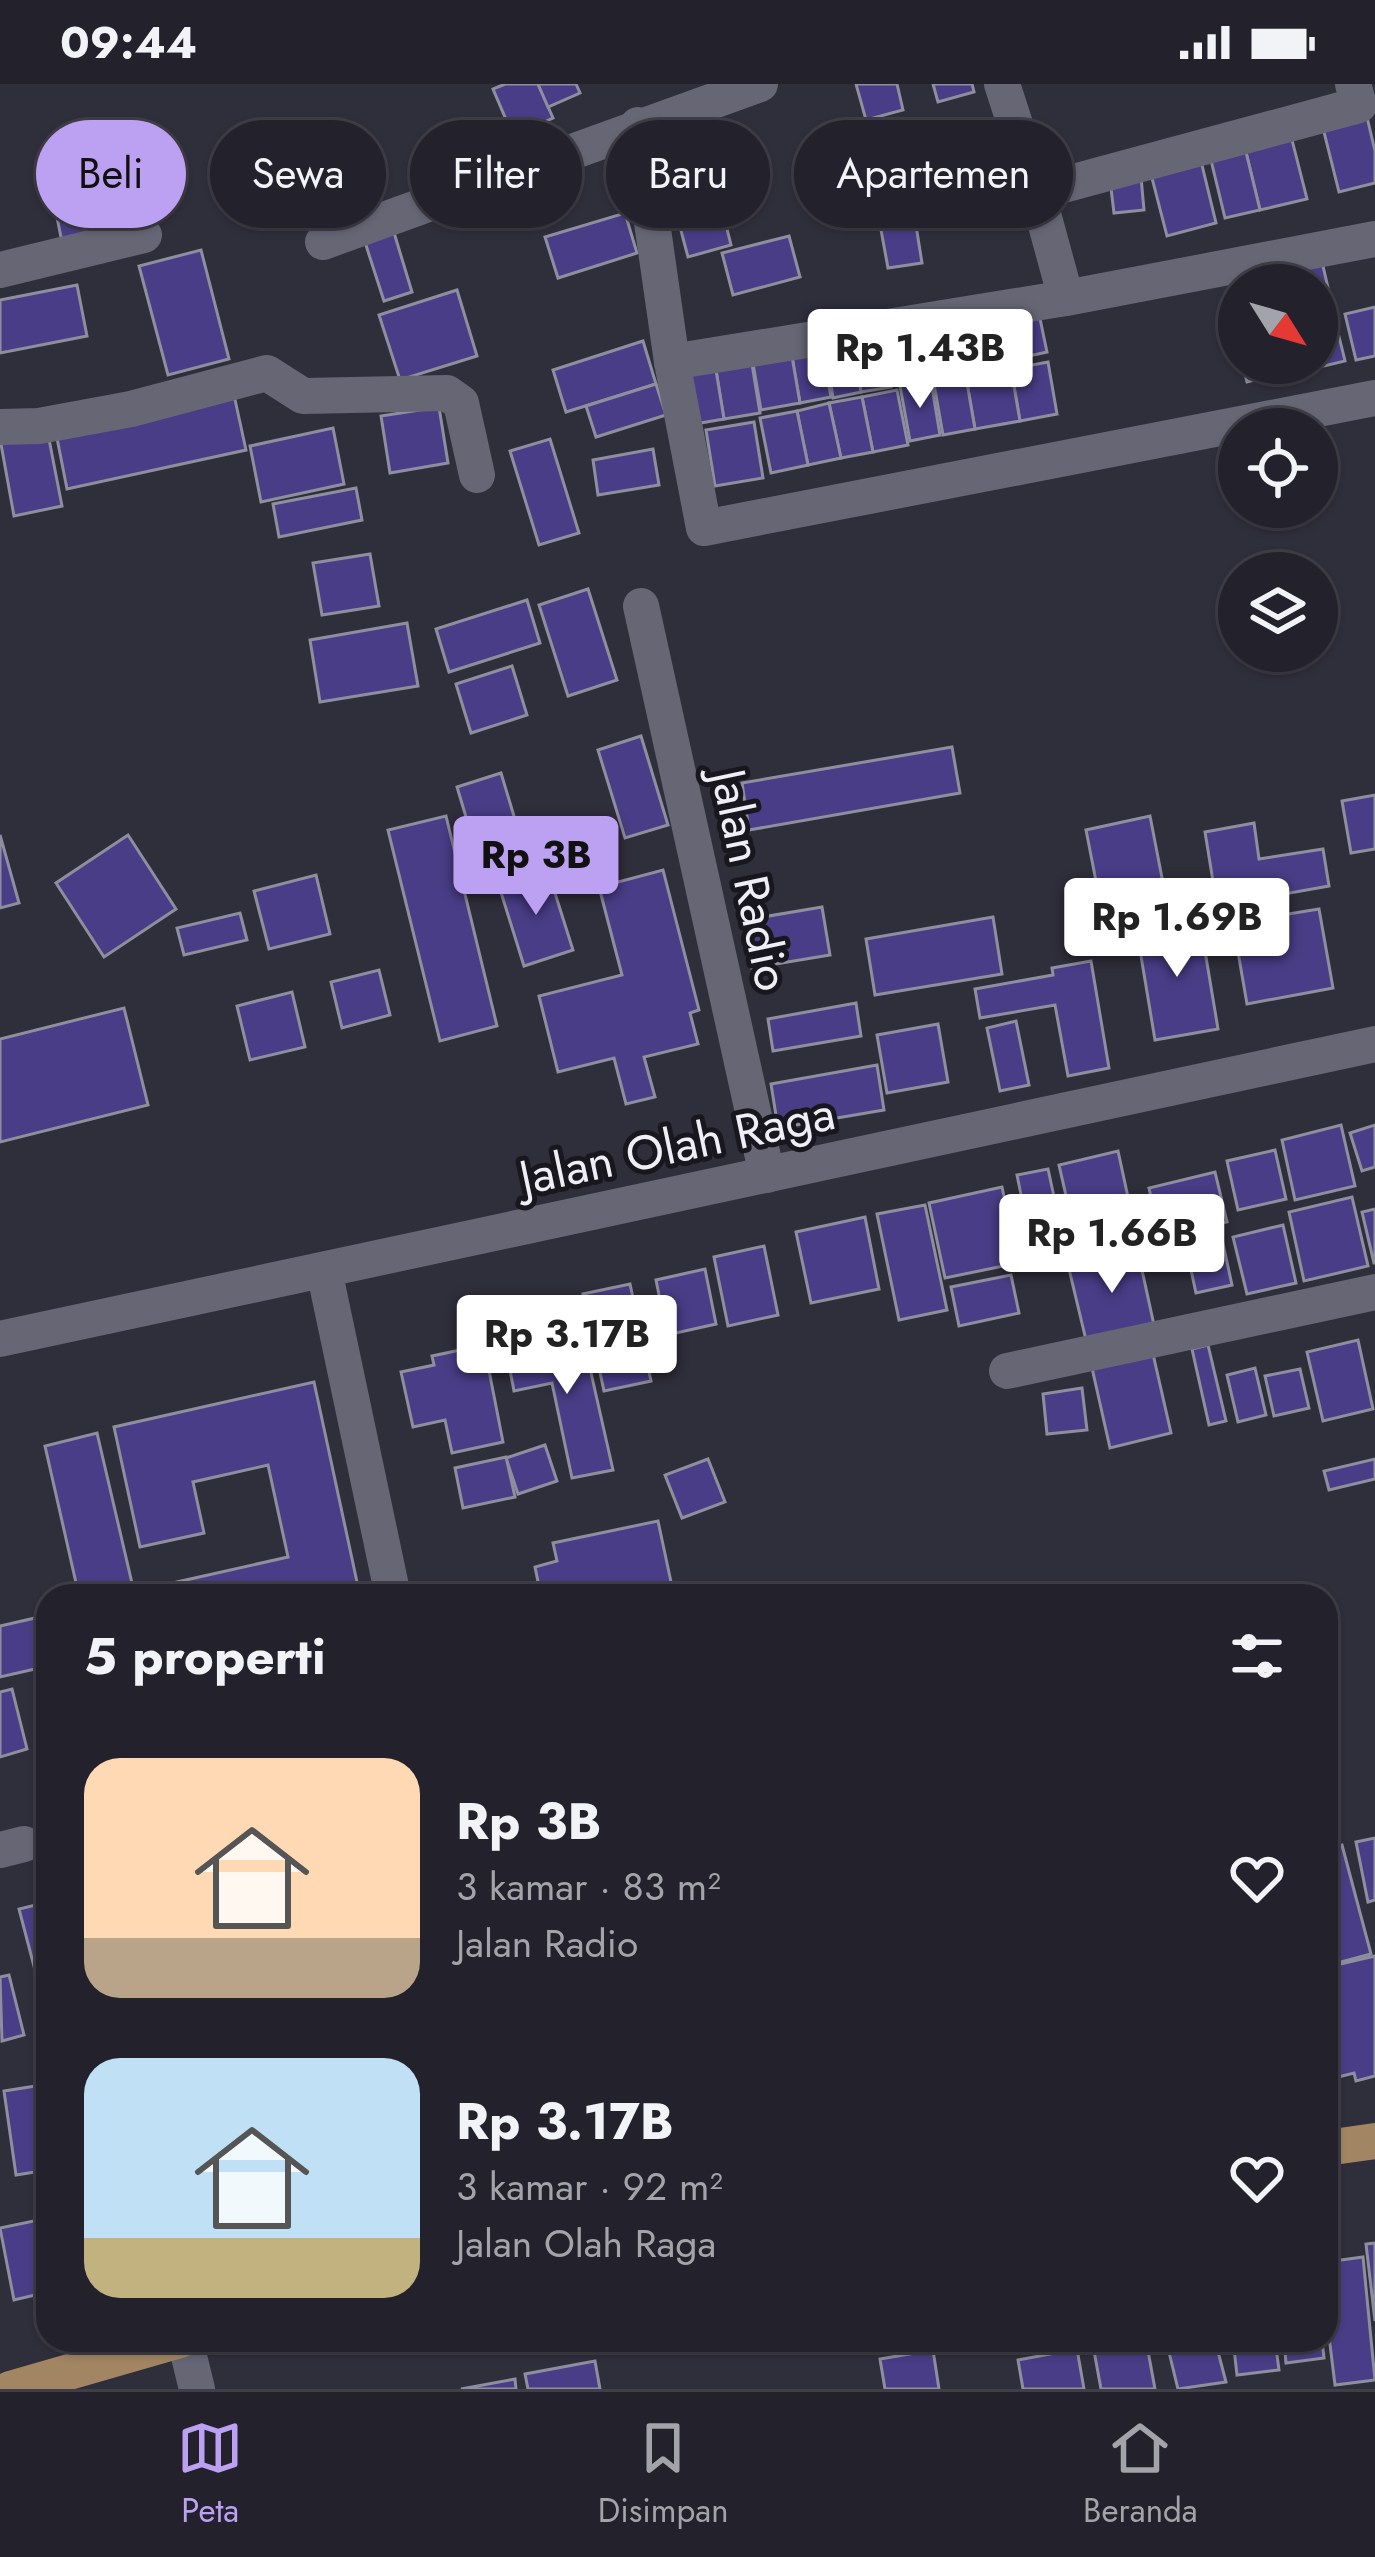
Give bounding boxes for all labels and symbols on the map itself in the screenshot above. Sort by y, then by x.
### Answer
north arrow [1218,264,1338,384]
pin: Rp 1.43B [796,309,1044,411]
street label: Jalan Radio [692,757,808,997]
pin: Rp 3B [452,816,620,918]
pin: Rp 1.69B [1053,878,1301,980]
street label: Jalan Olah Raga [507,1078,841,1214]
pin: Rp 1.66B [988,1194,1236,1296]
pin: Rp 3.17B [443,1295,691,1397]

